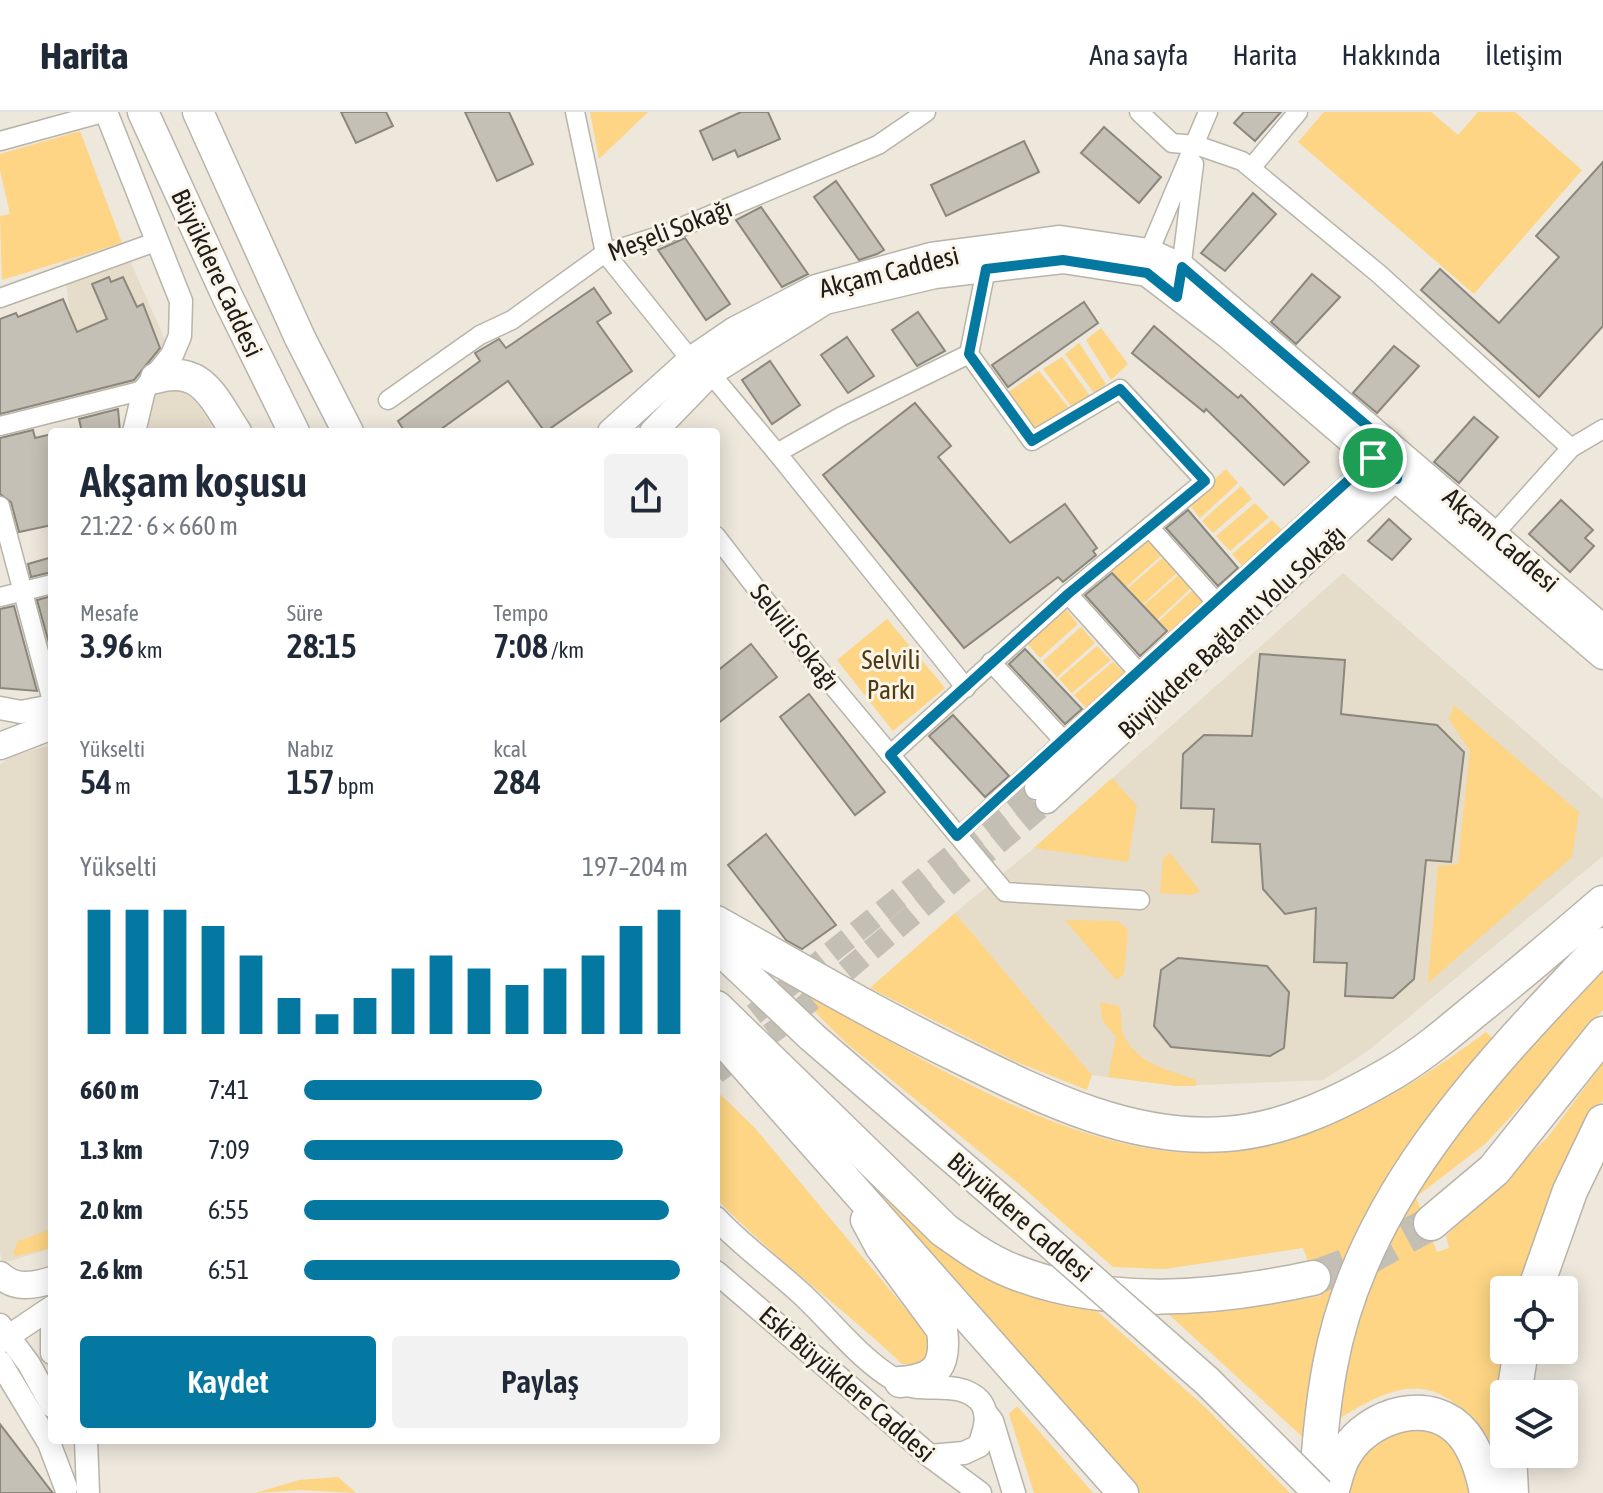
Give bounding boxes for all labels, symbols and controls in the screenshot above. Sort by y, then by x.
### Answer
text: Harita [40,34,128,77]
text: Ana sayfa [1089,39,1189,71]
text: Harita [1233,39,1298,71]
text: Hakkında [1342,39,1441,71]
text: İletişim [1485,39,1563,71]
street label: Büyükdere Caddesi [165,184,269,362]
street label: Meşeli Sokağı [604,193,736,267]
street label: Akçam Caddesi [816,240,962,304]
pin [1339,424,1407,492]
icon: arrive [1351,436,1395,480]
button: share [604,454,688,538]
text: Akşam koşusu [80,456,307,506]
street label: Akçam Caddesi [1437,482,1565,598]
text: 21:22 · 6 × 660 m [80,511,238,541]
street label: Büyükdere Bağlantı Yolu Sokağı [1112,519,1352,745]
street label: Selvili Sokağı [744,578,846,696]
text: Mesafe [80,600,139,626]
text: Süre [287,600,323,626]
text: Tempo [493,600,548,626]
text: 3.96 [80,626,134,665]
text: 28:15 [287,626,357,665]
text: 7:08 [493,626,548,665]
text: km [134,637,163,663]
text: /km [548,637,584,663]
park label: Selvili Parkı [862,645,920,705]
text: Yükselti [80,736,145,762]
text: Nabız [287,736,333,762]
text: kcal [493,736,527,762]
text: 54 [80,762,112,801]
text: 157 [287,762,335,801]
text: 284 [493,762,541,801]
text: m [112,773,131,799]
text: bpm [335,773,374,799]
text: Yükselti [80,852,157,882]
text: 197–204 m [582,852,688,882]
text: 660 m [80,1075,139,1105]
text: 7:41 [208,1075,249,1105]
text: 1.3 km [80,1135,143,1165]
text: 7:09 [208,1135,250,1165]
street label: Büyükdere Caddesi [942,1146,1098,1288]
text: 2.0 km [80,1195,143,1225]
text: 6:55 [208,1195,249,1225]
text: 2.6 km [80,1255,143,1285]
text: 6:51 [208,1255,249,1285]
map controls [1490,1276,1578,1468]
button: locate [1490,1276,1578,1364]
street label: Eski Büyükdere Caddesi [753,1300,941,1468]
button: Kaydet [80,1336,376,1428]
button: Paylaş [392,1336,688,1428]
button: layers [1490,1380,1578,1468]

